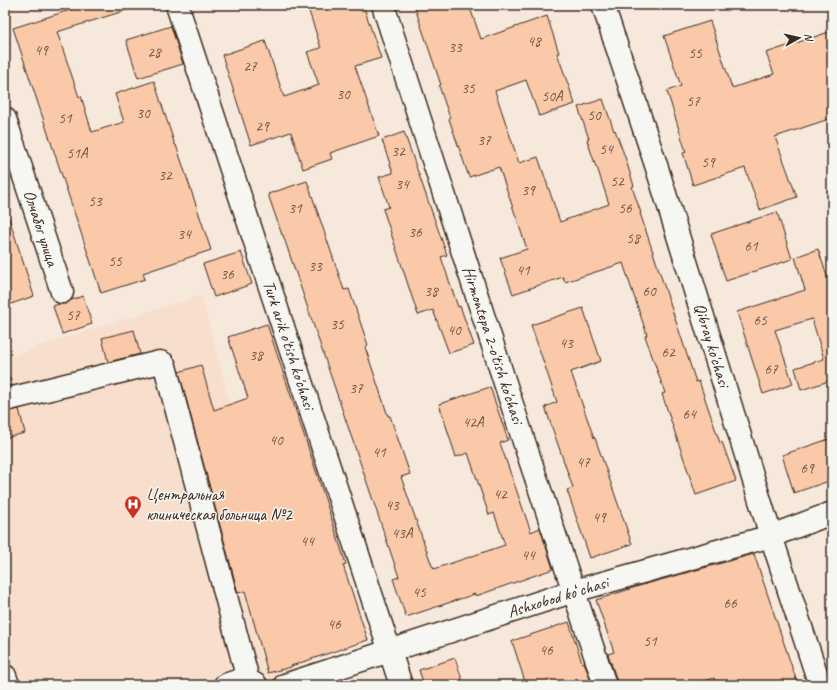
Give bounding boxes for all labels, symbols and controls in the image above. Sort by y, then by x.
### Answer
north arrow [779,18,819,58]
house number: 48 [527,32,542,51]
text: N [801,32,817,43]
house number: 33 [448,38,463,57]
house number: 49 [34,41,49,60]
house number: 28 [147,43,162,62]
house number: 55 [688,44,703,63]
house number: 27 [243,57,258,76]
house number: 35 [461,79,476,98]
house number: 30 [336,85,351,104]
house number: 50A [541,87,564,106]
house number: 57 [686,92,701,111]
house number: 30 [136,104,151,123]
house number: 50 [587,106,602,125]
house number: 51 [58,109,73,128]
house number: 29 [255,117,270,136]
house number: 37 [477,131,492,150]
house number: 54 [599,140,614,159]
house number: 32 [391,142,406,161]
house number: 51A [66,144,89,163]
house number: 59 [701,153,716,172]
house number: 32 [158,166,173,185]
house number: 52 [610,172,625,191]
house number: 34 [395,175,410,194]
house number: 39 [521,181,536,200]
street label: Олчабог улица [19,187,64,270]
house number: 53 [88,192,103,211]
house number: 31 [288,199,303,218]
house number: 56 [618,199,633,218]
house number: 36 [408,223,423,242]
house number: 34 [177,225,192,244]
house number: 58 [626,229,641,248]
house number: 61 [744,237,759,256]
house number: 55 [108,252,123,271]
house number: 33 [308,257,323,276]
house number: 41 [516,261,531,280]
street label: Hirmontepa 2-o'tish ko'chasi [458,264,529,428]
house number: 36 [220,265,235,284]
street label: Turk arik o'tish ko'chasi [258,278,320,414]
house number: 38 [424,282,439,301]
house number: 60 [642,282,657,301]
street label: Qibray ko'chasi [689,300,735,391]
house number: 57 [66,306,81,325]
house number: 65 [753,311,768,330]
house number: 35 [330,315,345,334]
house number: 40 [447,321,462,340]
house number: 43 [559,334,574,353]
house number: 62 [661,343,676,362]
house number: 38 [249,346,264,365]
house number: 67 [764,360,779,379]
house number: 37 [349,379,364,398]
house number: 64 [682,405,697,424]
house number: 42A [462,413,485,432]
house number: 40 [269,431,284,450]
house number: 41 [372,443,387,462]
house number: 47 [576,453,591,472]
house number: 69 [800,459,815,478]
place label: Центральная клиническая больница №2 [146,484,293,525]
house number: 42 [493,485,508,504]
hospital icon: Центральная клиническая больница №2 [123,494,143,519]
house number: 43 [385,496,400,515]
house number: 49 [592,508,607,527]
house number: 43A [391,524,414,543]
house number: 44 [300,532,315,551]
house number: 44 [521,546,536,565]
street label: Ashxobod koʻchasi [505,571,613,622]
house number: 45 [412,583,427,602]
house number: 66 [723,594,738,613]
house number: 46 [327,615,342,634]
house number: 51 [643,632,658,651]
house number: 46 [539,641,554,660]

